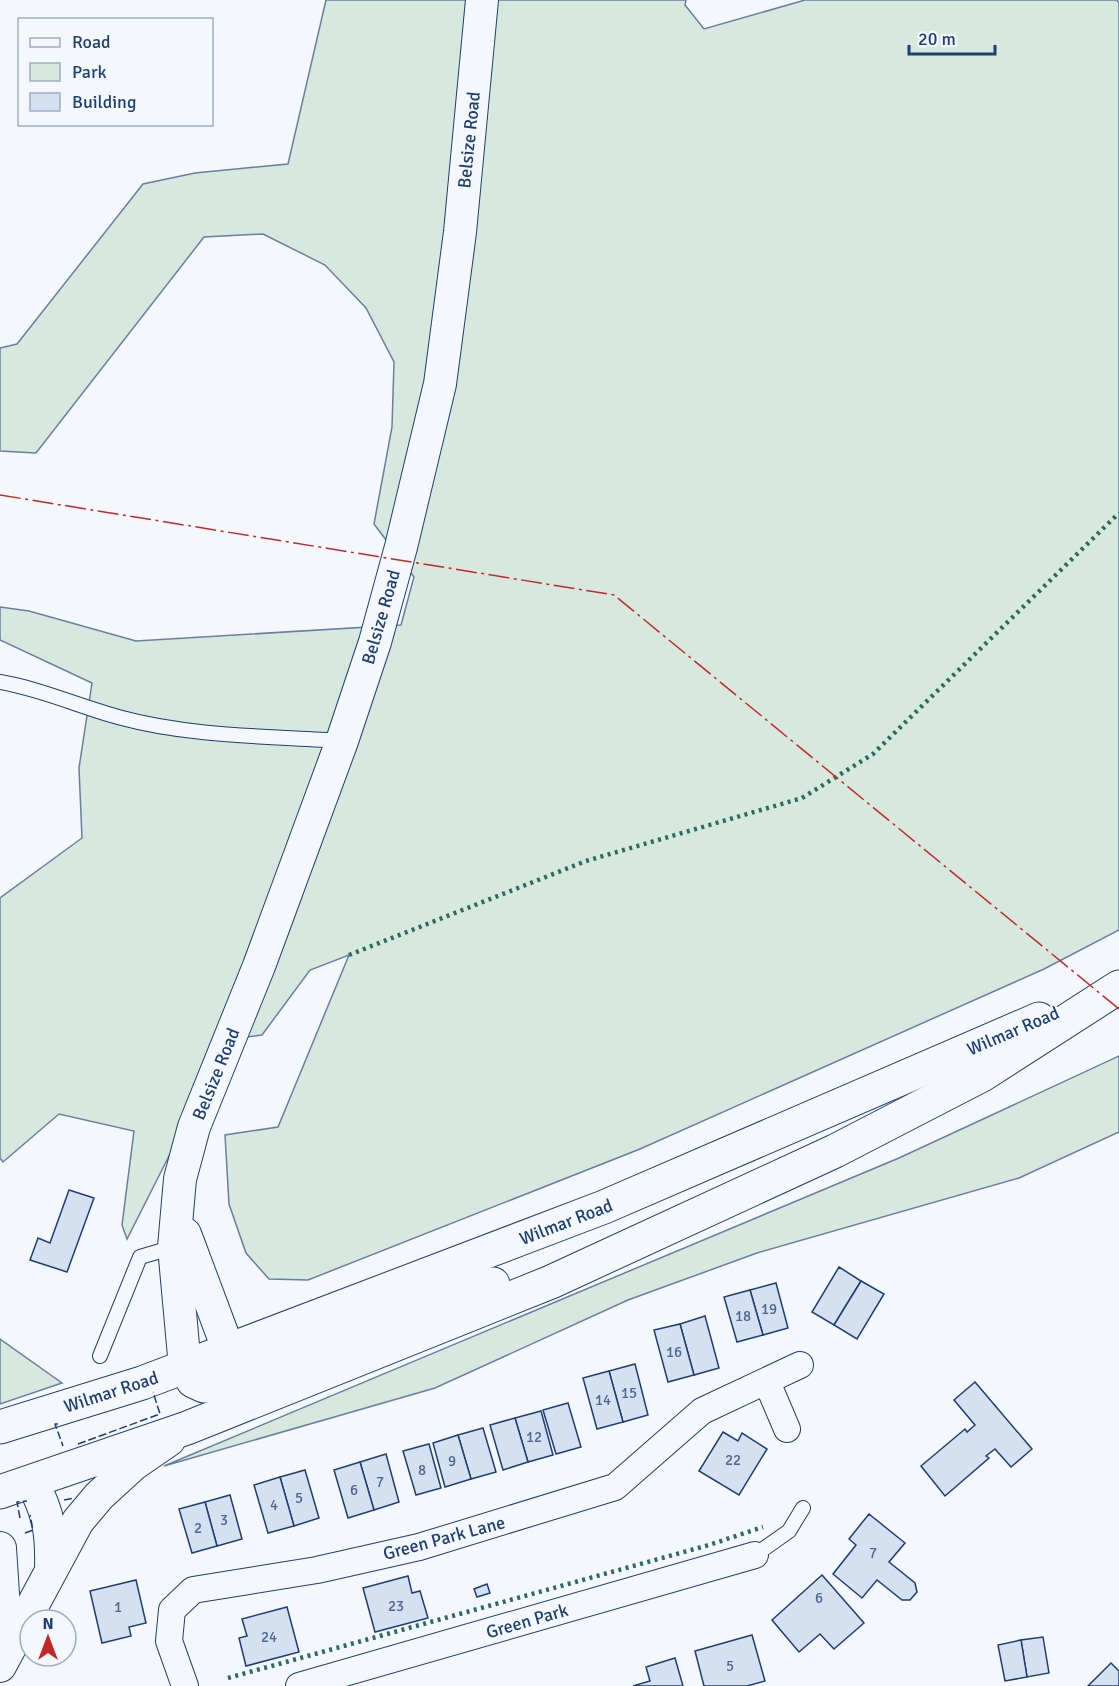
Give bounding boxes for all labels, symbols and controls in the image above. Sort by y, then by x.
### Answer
legend [18,18,213,126]
scale bar [909,18,994,56]
text: 20 m [918,28,956,50]
text: Road [72,31,111,53]
text: Park [72,61,107,83]
street label: Belsize Road [453,90,485,190]
text: Building [72,91,136,113]
street label: Belsize Road [357,567,405,667]
street label: Wilmar Road [964,1002,1062,1060]
street label: Belsize Road [188,1025,244,1123]
street label: Wilmar Road [516,1194,616,1250]
house number: 19 [761,1300,777,1318]
house number: 18 [735,1307,751,1325]
house number: 16 [666,1343,682,1361]
street label: Wilmar Road [61,1366,161,1418]
house number: 15 [621,1384,637,1402]
house number: 14 [595,1391,611,1409]
house number: 12 [526,1428,542,1446]
house number: 22 [725,1451,741,1469]
house number: 9 [448,1452,456,1470]
house number: 8 [418,1461,426,1479]
house number: 7 [376,1473,384,1491]
house number: 6 [350,1481,358,1499]
house number: 5 [295,1489,303,1507]
house number: 4 [270,1496,278,1514]
house number: 3 [220,1511,228,1529]
street label: Green Park Lane [381,1511,507,1565]
house number: 2 [194,1519,202,1537]
house number: 7 [869,1544,877,1562]
house number: 6 [815,1589,823,1607]
house number: 23 [388,1597,404,1615]
house number: 1 [114,1598,122,1616]
street label: Green Park [483,1599,571,1643]
north arrow [18,1608,78,1668]
text: N [42,1614,54,1634]
house number: 24 [261,1628,277,1646]
house number: 5 [726,1657,734,1675]

